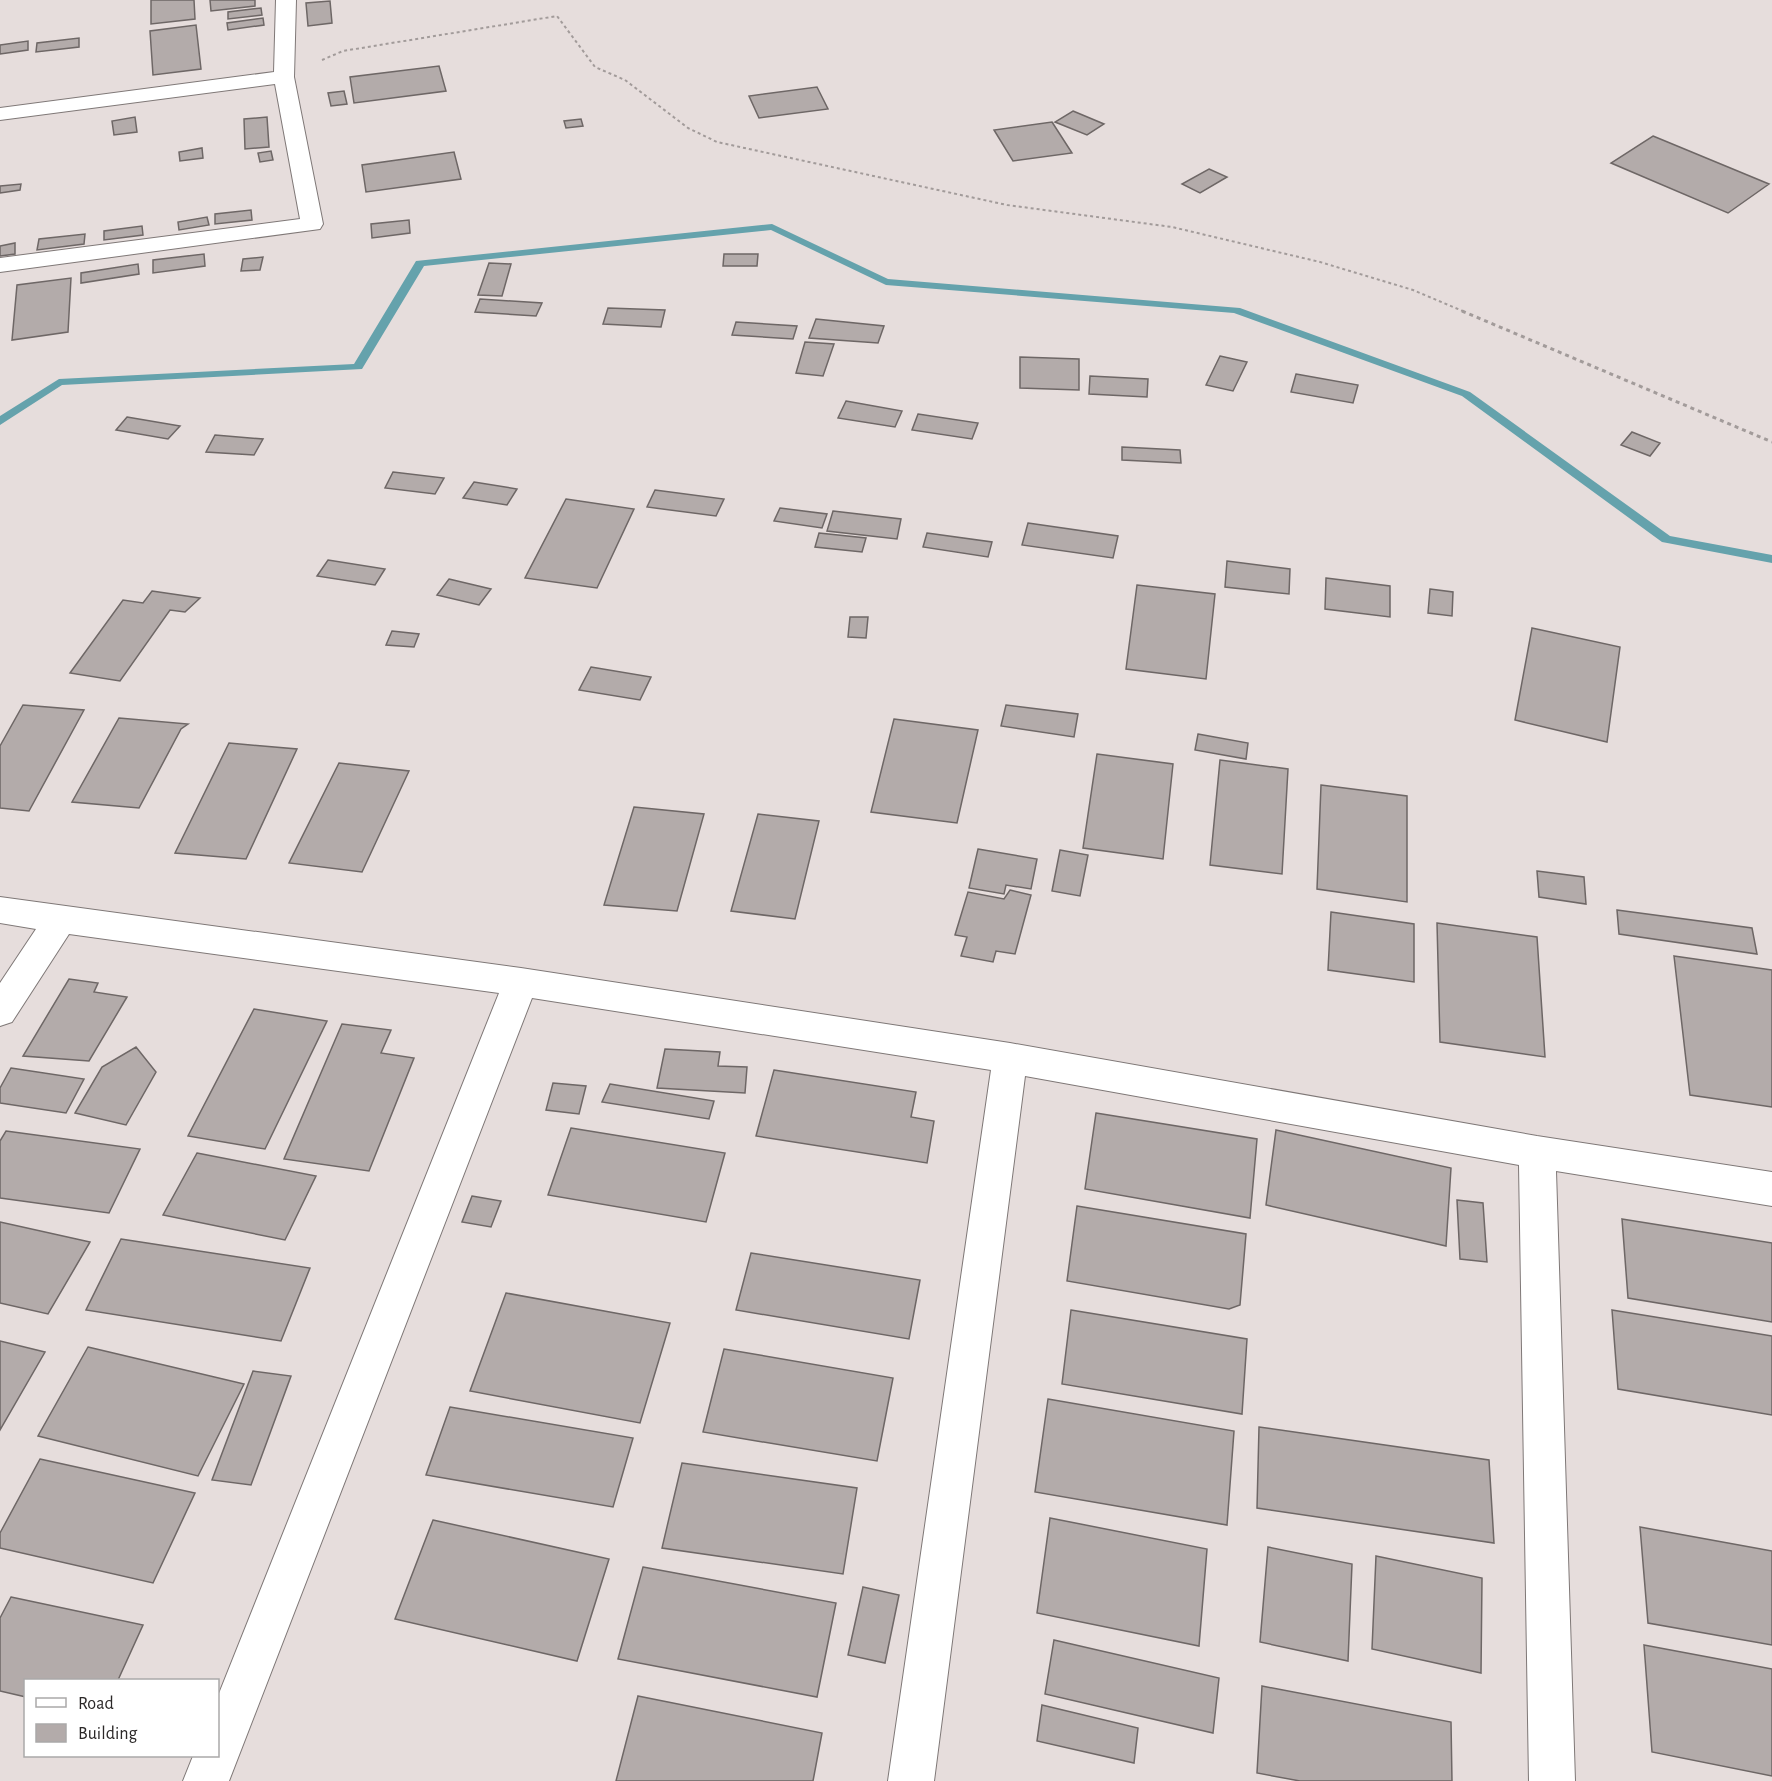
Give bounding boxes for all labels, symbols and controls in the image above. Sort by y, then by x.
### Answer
legend [24,1679,219,1757]
text: Road [78,1695,114,1713]
text: Building [78,1725,138,1743]

